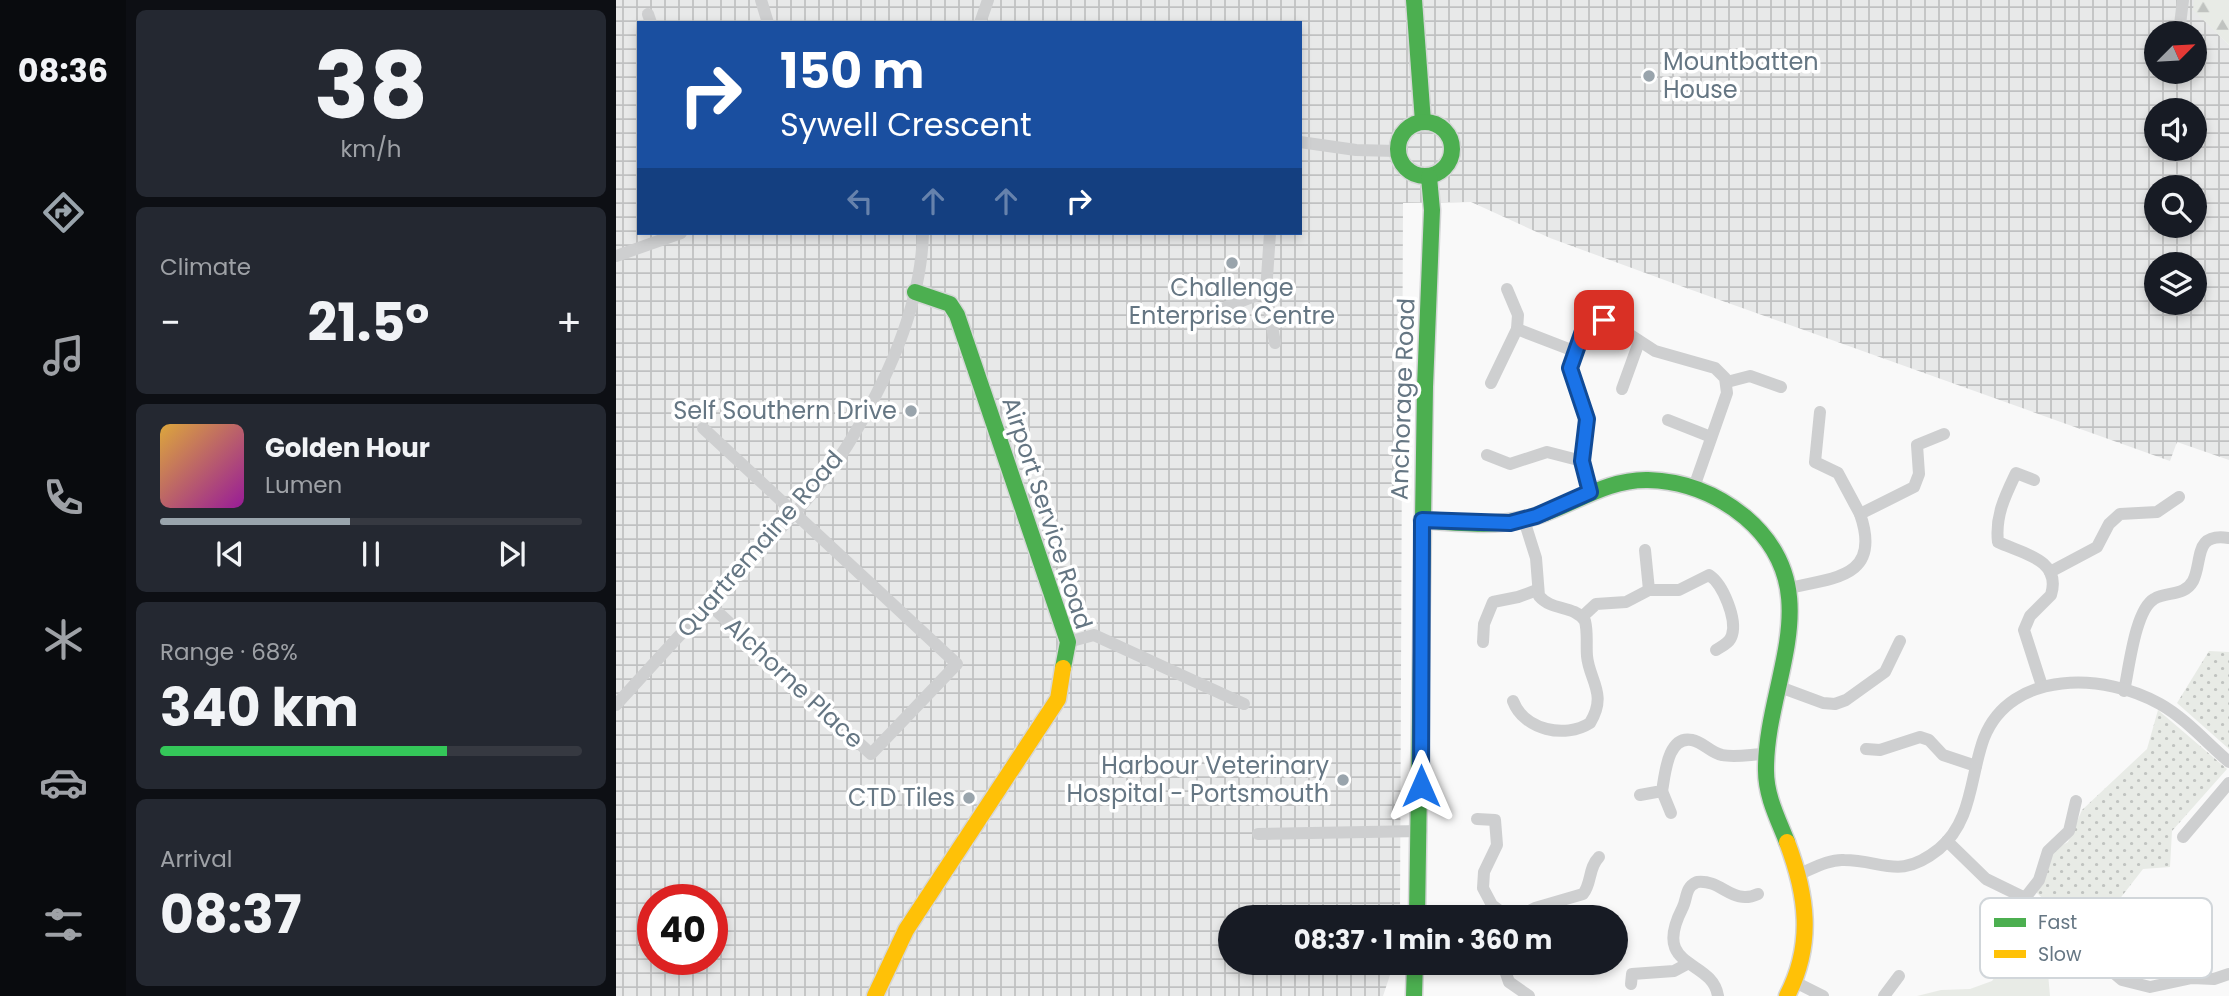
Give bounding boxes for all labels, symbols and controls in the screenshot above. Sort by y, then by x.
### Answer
north arrow [2144,21,2207,84]
map controls [2144,21,2207,315]
text: 38 [314,22,428,150]
text: 150 m [780,37,925,105]
place label: Mountbatten House [1663,45,1819,106]
text: 08:36 [18,48,108,93]
icon: right [665,49,756,140]
marker: Mountbatten House [1641,68,1657,84]
button: sound [2144,98,2207,161]
text: Sywell Crescent [780,102,1032,147]
text: km/h [340,133,402,165]
button: search [2144,175,2207,238]
icon: left [841,182,879,220]
icon: ahead [914,182,952,220]
icon: ahead [987,182,1025,220]
icon: right [1060,182,1098,220]
icon: directions [39,188,88,237]
text: Climate [160,251,251,283]
button: layers [2144,252,2207,315]
marker: Challenge Enterprise Centre [1224,255,1240,271]
place label: Challenge Enterprise Centre [1129,271,1335,332]
text: 21.5° [308,286,429,359]
pin [1574,290,1634,350]
text: − [160,296,181,349]
text: + [556,296,582,349]
street label: Anchorage Road [1382,298,1423,500]
icon: arrive [1585,301,1623,339]
icon: music [39,331,88,380]
street label: Airport Service Road [994,393,1101,633]
place label: Self Southern Drive [673,394,897,427]
marker: Self Southern Drive [903,403,919,419]
text: Golden Hour [265,430,430,466]
street label: Quartremaine Road [669,443,850,644]
text: Lumen [265,469,342,501]
icon: phone [39,473,88,522]
icon: previous [211,535,249,573]
icon: pause [352,535,390,573]
icon: next [493,535,531,573]
street label: Alchorne Place [718,610,871,756]
icon: climate [39,615,88,664]
text: Range · 68% [160,636,298,668]
text: 340 km [160,671,359,744]
place label: Harbour Veterinary Hospital - Portsmouth [1066,749,1329,810]
position arrow [1384,749,1458,823]
icon: car [39,758,88,807]
marker: Harbour Veterinary Hospital - Portsmouth [1335,772,1351,788]
place label: CTD Tiles [848,781,955,814]
marker: CTD Tiles [961,790,977,806]
text: Arrival [160,843,232,875]
text: 08:37 [160,878,302,951]
speed limit sign: 40 [637,884,728,975]
legend [1980,898,2212,978]
icon: filters [39,900,88,949]
text: Fast [2038,909,2077,936]
text: 08:37 · 1 min · 360 m [1294,922,1552,958]
text: Slow [2038,941,2082,968]

